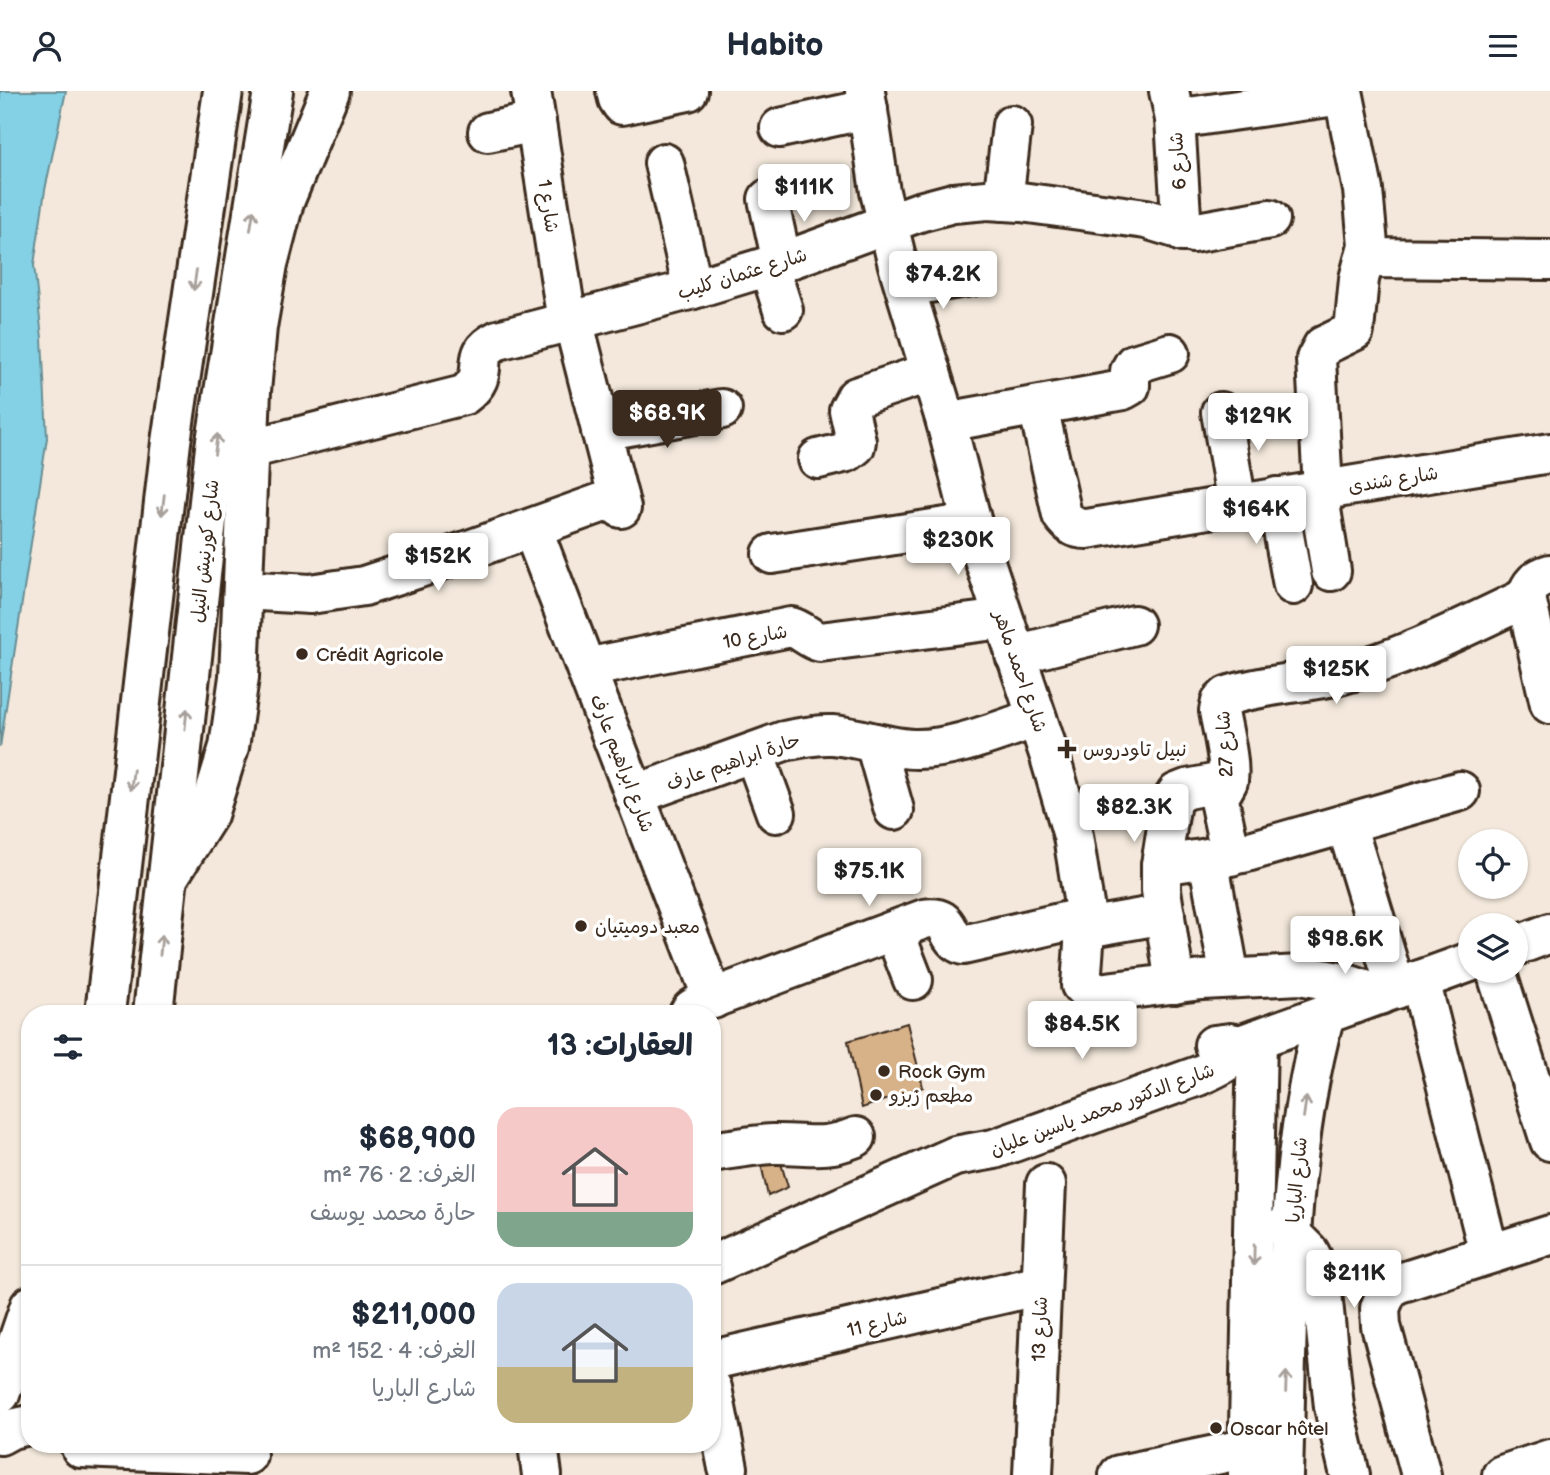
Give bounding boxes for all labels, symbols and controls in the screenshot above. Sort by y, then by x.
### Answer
text: Habito [726,26,824,65]
icon: person [28,27,66,65]
icon: menu [1484,27,1522,65]
street label: شارع 6 [1165,131,1193,191]
pin: $111K [755,165,853,224]
text: $111K [774,173,834,201]
street label: شارع 1 [531,178,563,235]
one-way arrow [246,209,259,232]
street label: شارع عثمان كليب [675,244,810,306]
pin: $74.2K [886,251,1000,311]
text: $74.2K [905,260,981,288]
one-way arrow [188,268,201,291]
pin: $68.9K [610,391,724,450]
pin: $129K [1209,393,1307,453]
text: $68.9K [628,399,706,427]
text: $129K [1224,402,1292,430]
one-way arrow [209,434,222,456]
street label: شارع شندى [1347,462,1440,500]
street label: شارع كورنيش النيل [187,478,225,624]
pin: $164K [1207,487,1305,546]
one-way arrow [157,493,170,516]
text: $164K [1222,495,1290,523]
pin: $230K [909,517,1007,577]
text: $230K [922,526,994,554]
pin: $152K [389,533,487,593]
text: $152K [404,542,472,570]
street label: شارع احمد ماهر [986,605,1051,736]
street label: شارع 10 [721,621,789,655]
place label: Crédit Agricole [316,644,444,667]
marker: Crédit Agricole [294,646,310,662]
pin: $125K [1287,647,1385,706]
text: $125K [1302,655,1370,683]
street label: شارع ابراهيم عارف [583,691,659,837]
one-way arrow [179,708,192,731]
street label: شارع 27 [1212,710,1240,778]
street label: حارة ابراهيم عارف [664,729,804,798]
marker: نبيل تاودروس [1057,739,1077,759]
place label: نبيل تاودروس [1083,739,1186,762]
one-way arrow [125,768,138,790]
pin: $82.3K [1077,785,1191,844]
text: $82.3K [1096,793,1172,821]
map controls [1458,829,1528,983]
button: locate [1458,829,1528,899]
pin: $75.1K [812,849,926,908]
text: $75.1K [833,857,905,885]
button: layers [1458,913,1528,983]
place label: معبد دوميتيان [595,916,700,939]
pin: $98.6K [1288,917,1402,976]
marker: معبد دوميتيان [573,918,589,934]
text: $98.6K [1306,925,1384,953]
one-way arrow [155,935,168,957]
pin: $84.5K [1025,1002,1139,1061]
text: $84.5K [1044,1010,1120,1038]
icon: filters [49,1028,87,1066]
text: العقارات: 13 [547,1028,693,1064]
street label: شارع الدكتور محمد ياسين عليان [987,1059,1218,1163]
place label: Rock Gym [898,1061,985,1084]
marker: Rock Gym [876,1063,892,1079]
place label: مطعم زبزو [888,1085,973,1110]
marker: مطعم زبزو [868,1087,884,1103]
one-way arrow [1298,1096,1311,1118]
text: $68,900 [358,1121,476,1157]
icon: home [553,1135,637,1219]
street label: شارع الباريا [1282,1136,1314,1224]
text: الغرف: 2 · 76 m² [323,1161,476,1189]
text: حارة محمد يوسف [310,1199,476,1227]
one-way arrow [1247,1243,1260,1266]
pin: $211K [1305,1251,1403,1310]
text: $211K [1322,1259,1386,1287]
street label: شارع 13 [1028,1296,1054,1362]
text: $211,000 [351,1297,476,1333]
street label: شارع 11 [845,1306,910,1343]
icon: home [553,1311,637,1395]
text: الغرف: 4 · 152 m² [312,1337,476,1365]
one-way arrow [1280,1371,1293,1394]
text: شارع الباريا [371,1375,476,1403]
place label: Oscar hôtel [1230,1418,1329,1441]
marker: Oscar hôtel [1208,1420,1224,1436]

